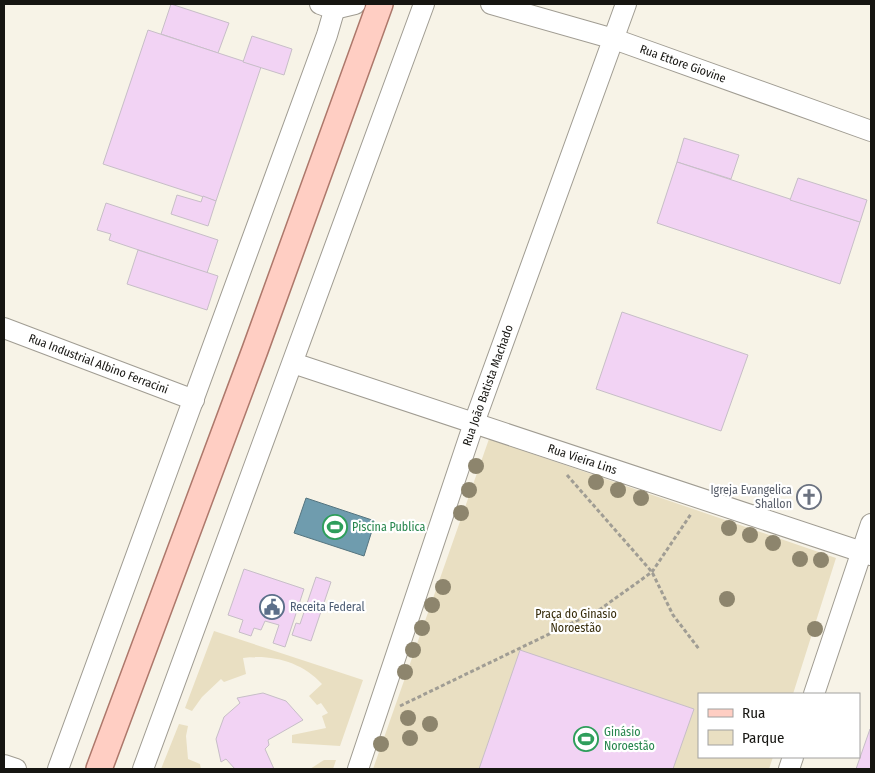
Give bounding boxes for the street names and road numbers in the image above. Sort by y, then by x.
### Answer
street label: Rua Ettore Giovine [638,42,728,85]
street label: Rua João Batista Machado [460,323,516,448]
street label: Rua Industrial Albino Ferracini [27,331,170,397]
street label: Rua Vieira Lins [546,441,619,477]

